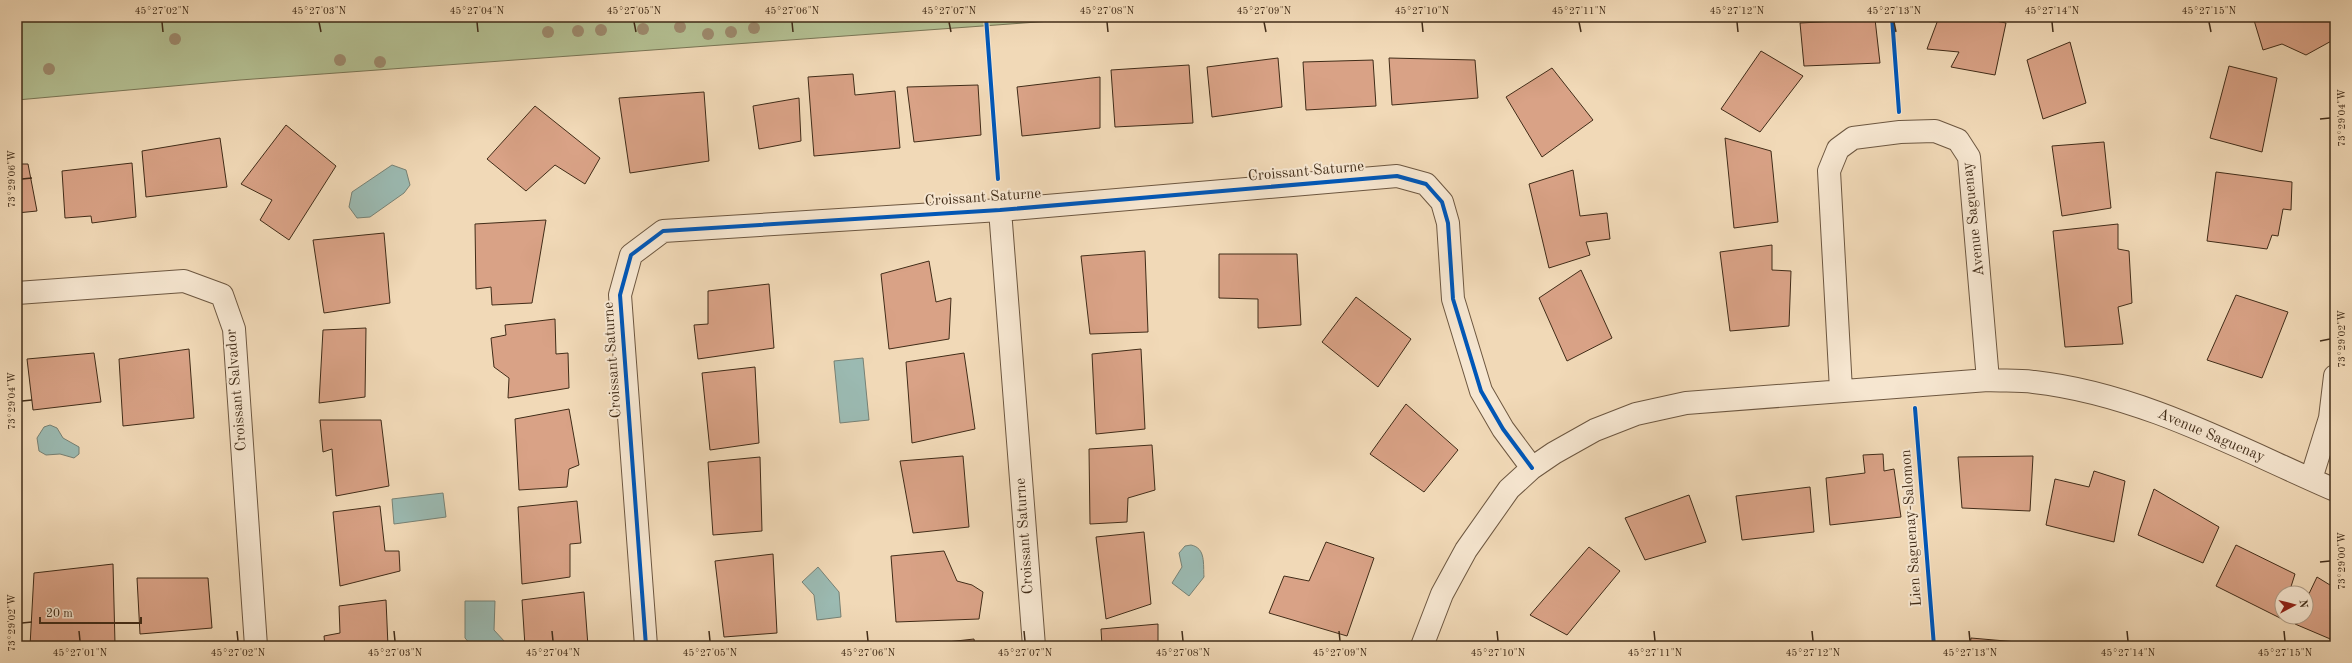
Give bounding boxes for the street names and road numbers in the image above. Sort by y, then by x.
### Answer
street label: Croissant Saturne [1247,159,1365,185]
street label: Avenue Saguenay [1961,161,1987,277]
street label: Croissant Saturne [924,186,1042,210]
street label: Croissant Saturne [601,301,625,419]
street label: Croissant Salvador [224,328,250,452]
street label: Avenue Saguenay [2155,407,2267,465]
street label: Lien Saguenay-Salomon [1899,449,1925,607]
street label: Croissant Saturne [1013,477,1037,595]

